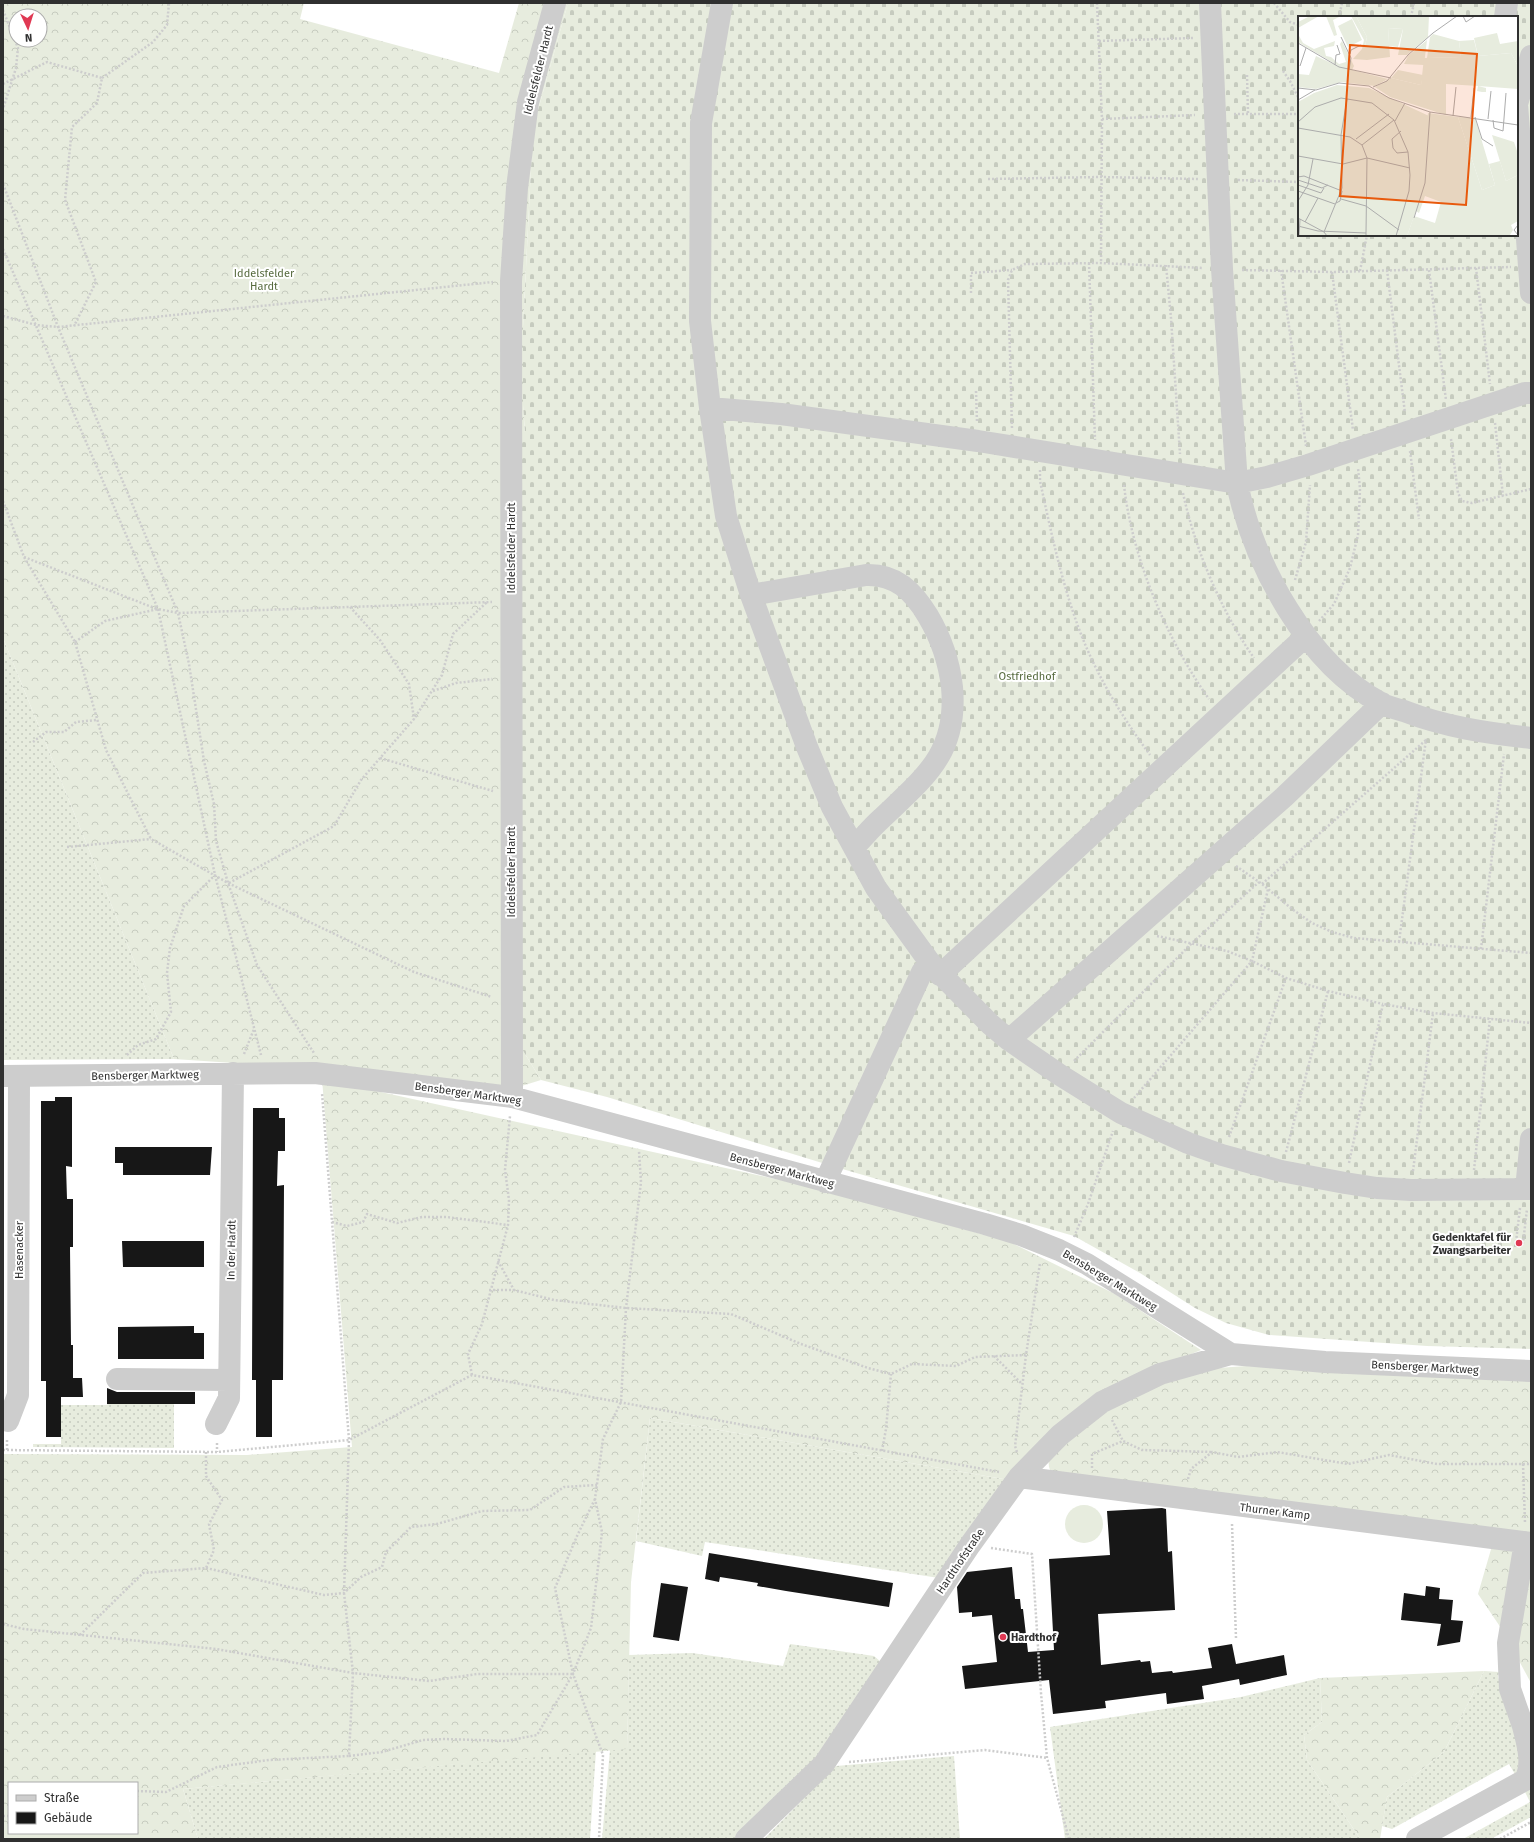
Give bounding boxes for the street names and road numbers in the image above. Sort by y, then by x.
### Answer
street label: Iddelsfelder Hardt [521,24,556,116]
street label: Iddelsfelder Hardt [505,502,518,594]
street label: Iddelsfelder Hardt [505,826,518,918]
street label: Bensberger Marktweg [91,1068,199,1083]
street label: Bensberger Marktweg [414,1080,522,1107]
street label: Bensberger Marktweg [728,1150,836,1191]
street label: Hasenacker [13,1220,26,1279]
street label: In der Hardt [224,1220,239,1280]
street label: Bensberger Marktweg [1060,1247,1159,1314]
street label: Bensberger Marktweg [1371,1358,1479,1377]
street label: Thurner Kamp [1239,1501,1311,1522]
street label: Hardthofstraße [934,1526,987,1596]

